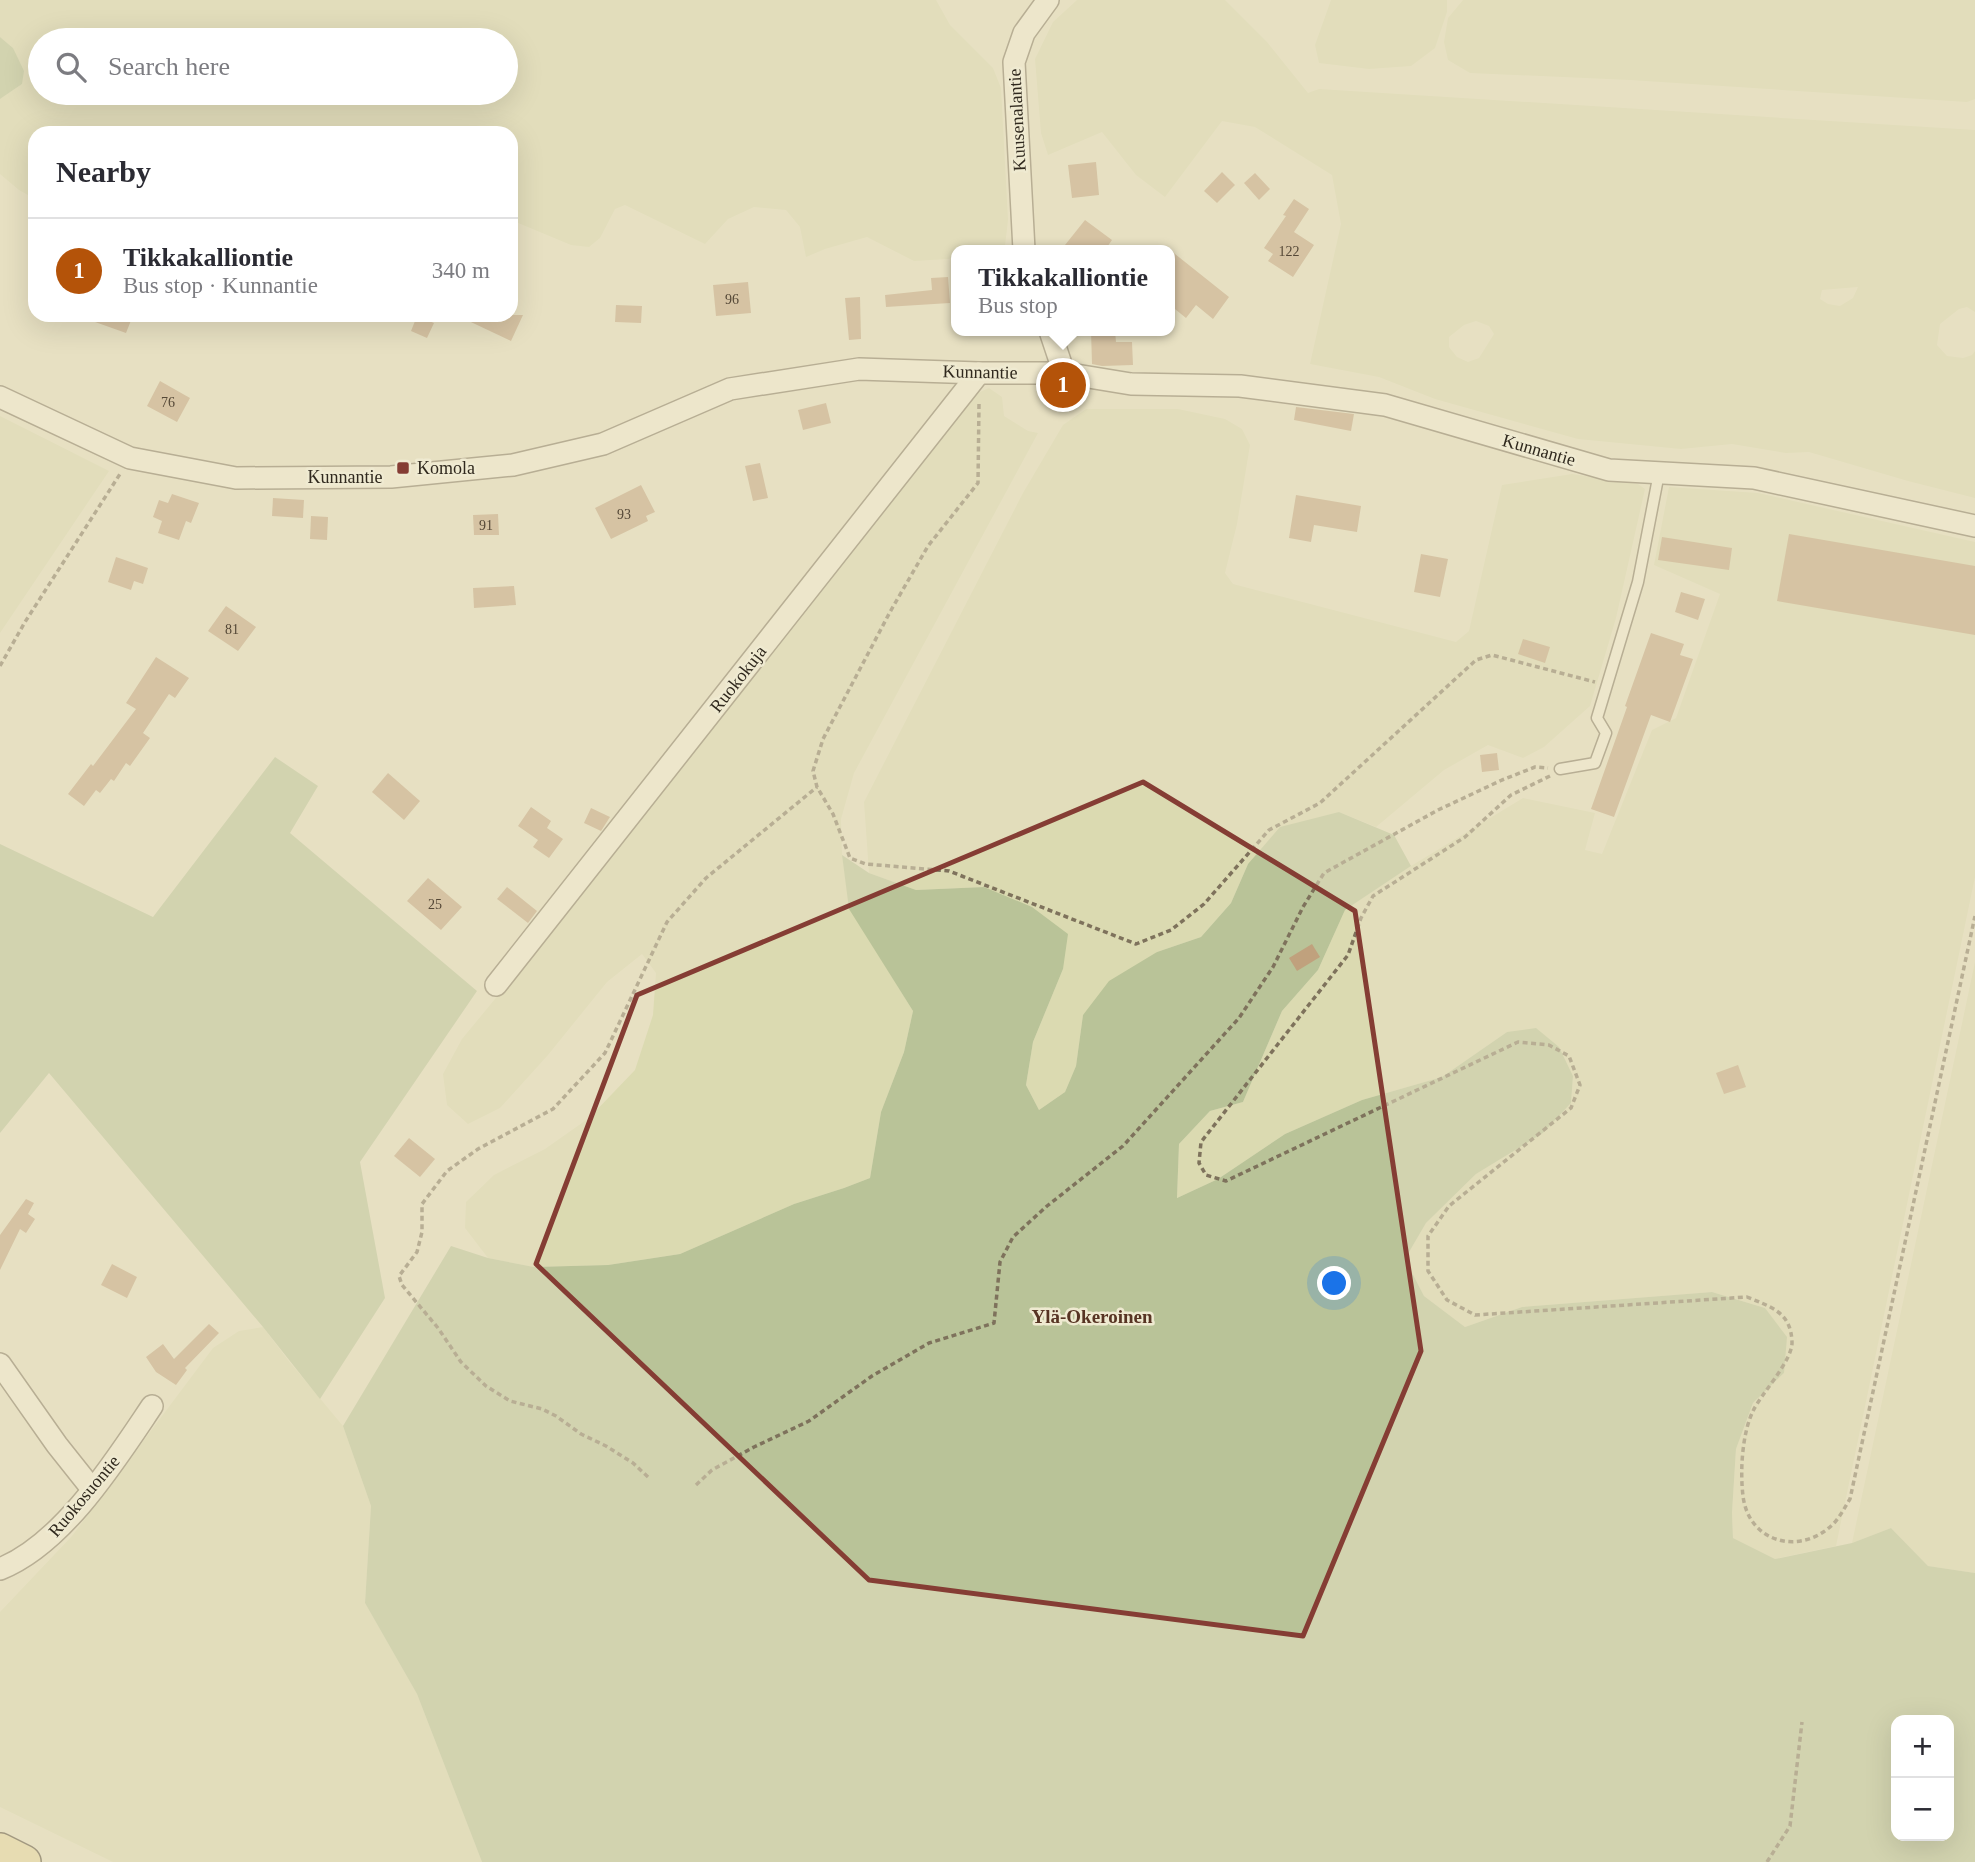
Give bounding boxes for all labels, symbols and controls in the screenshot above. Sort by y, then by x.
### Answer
search box [28,28,518,105]
icon: search [52,48,90,86]
text: Search here [108,52,230,81]
street label: Kuusenalantie [1004,68,1030,172]
text: Nearby [56,155,151,188]
text: Tikkakalliontie [123,243,293,272]
house number: 122 [1279,244,1300,259]
popup [951,245,1175,336]
text: 1 [73,258,85,283]
text: 340 m [432,258,490,283]
text: Tikkakalliontie [978,263,1148,292]
text: Bus stop · Kunnantie [123,273,318,298]
house number: 96 [725,292,739,307]
text: Bus stop [978,293,1058,318]
pin: 1 [1040,359,1086,411]
street label: Kunnantie [942,361,1018,383]
house number: 76 [161,395,175,410]
street label: Kunnantie [1500,430,1578,470]
place label: Komola [417,458,475,478]
marker: Komola [395,460,411,476]
street label: Kunnantie [308,467,382,487]
house number: 93 [617,507,631,522]
house number: 91 [479,518,493,533]
house number: 81 [225,622,239,637]
street label: Ruokokuja [706,642,770,716]
house number: 25 [428,897,442,912]
your location [1317,1266,1351,1300]
district label: Ylä-Okeroinen [1031,1306,1153,1327]
street label: Ruokosuontie [44,1451,124,1541]
map controls [1891,1715,1954,1841]
button: + [1891,1715,1954,1778]
button: − [1891,1778,1954,1841]

